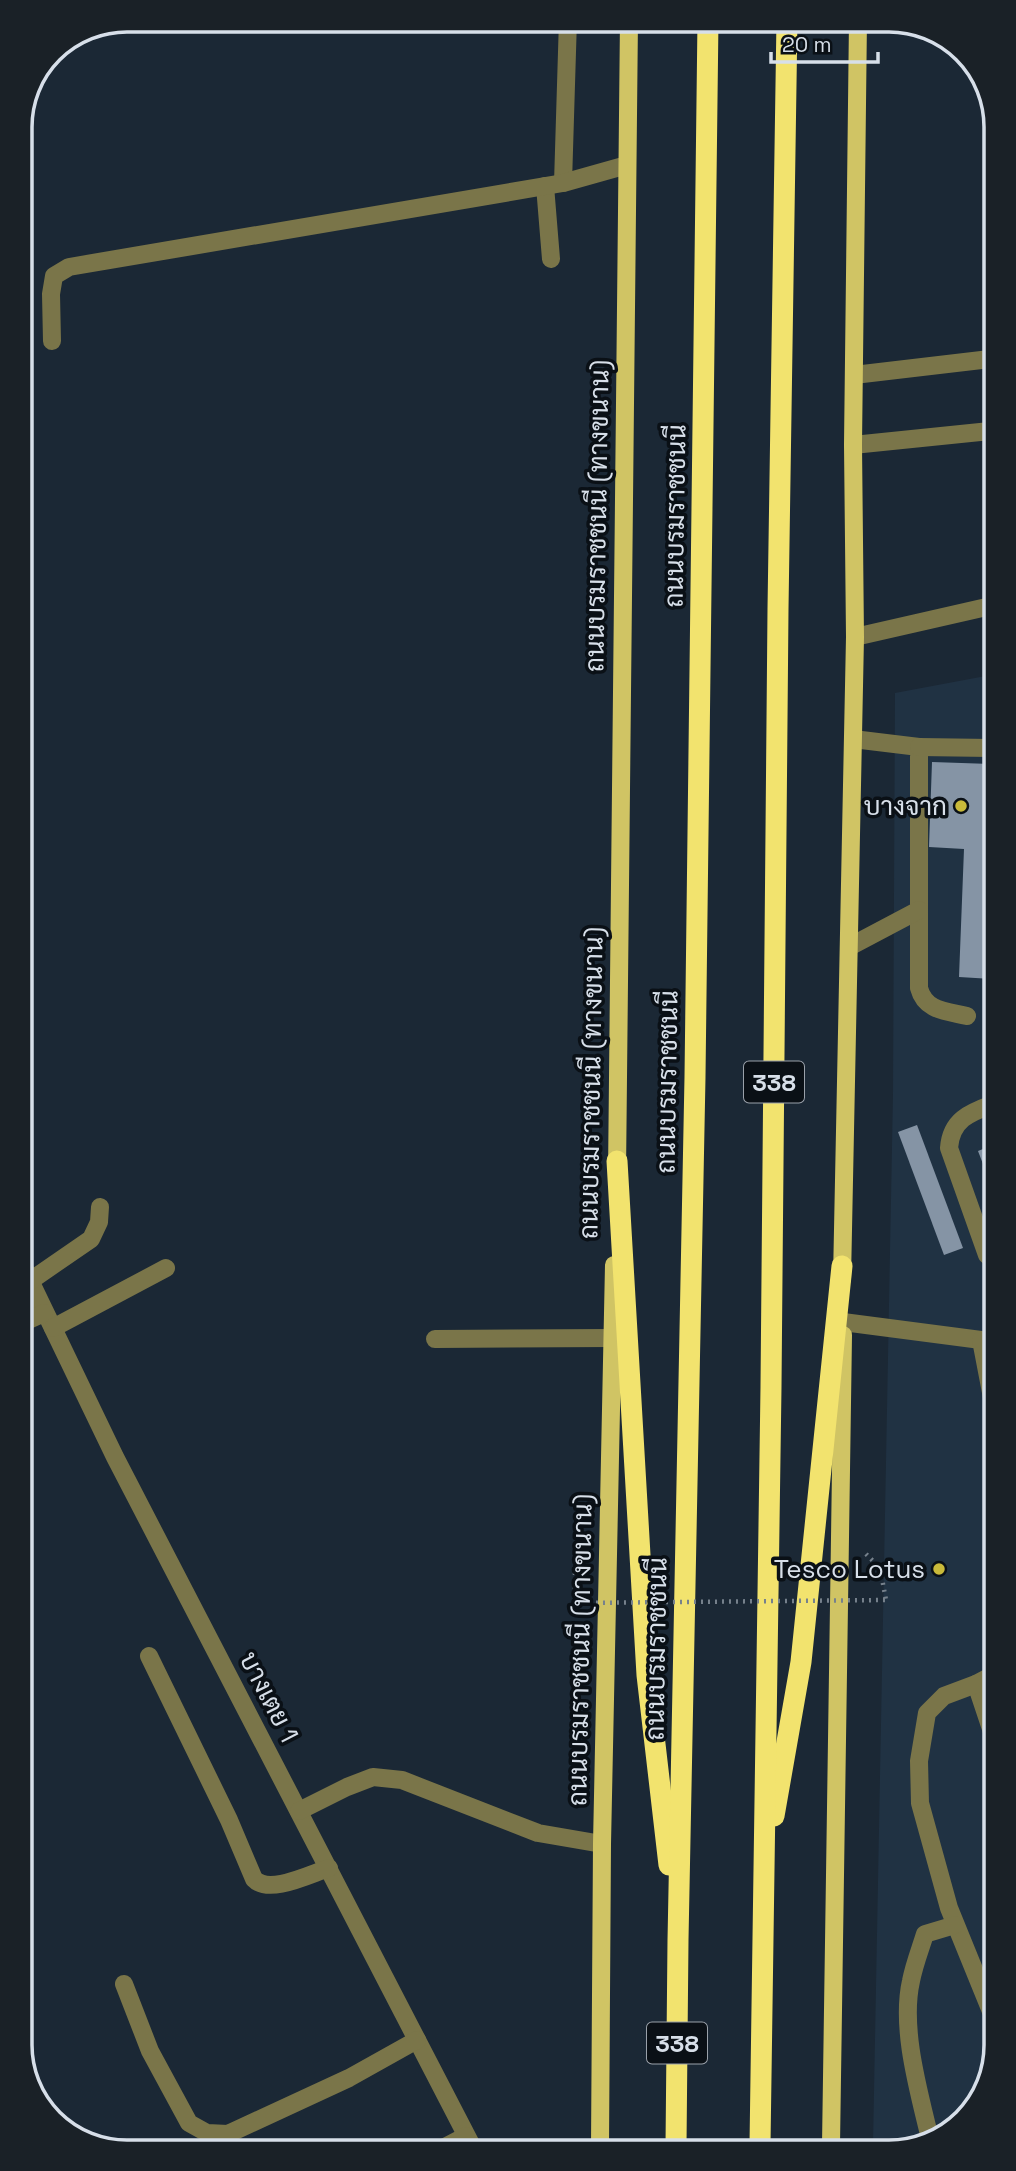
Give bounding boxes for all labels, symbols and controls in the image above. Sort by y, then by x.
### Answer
scale bar [771,21,878,65]
text: 20 m [782,31,832,58]
street label: ถนนบรมราชชนนี (ทางขนาน) [577,360,617,672]
street label: ถนนบรมราชชนนี [656,424,694,608]
place label: บางจาก [864,789,947,823]
marker: บางจาก [953,798,969,814]
street label: ถนนบรมราชชนนี (ทางขนาน) [571,927,611,1239]
street label: ถนนบรมราชชนนี [648,990,686,1174]
road number: 338 [744,1062,804,1102]
street label: ถนนบรมราชชนนี (ทางขนาน) [560,1494,600,1806]
place label: Tesco Lotus [774,1552,925,1586]
street label: ถนนบรมราชชนนี [637,1557,675,1741]
marker: Tesco Lotus [931,1561,947,1577]
street label: บางเตย 1 [232,1646,306,1748]
road number: 338 [647,2022,707,2064]

